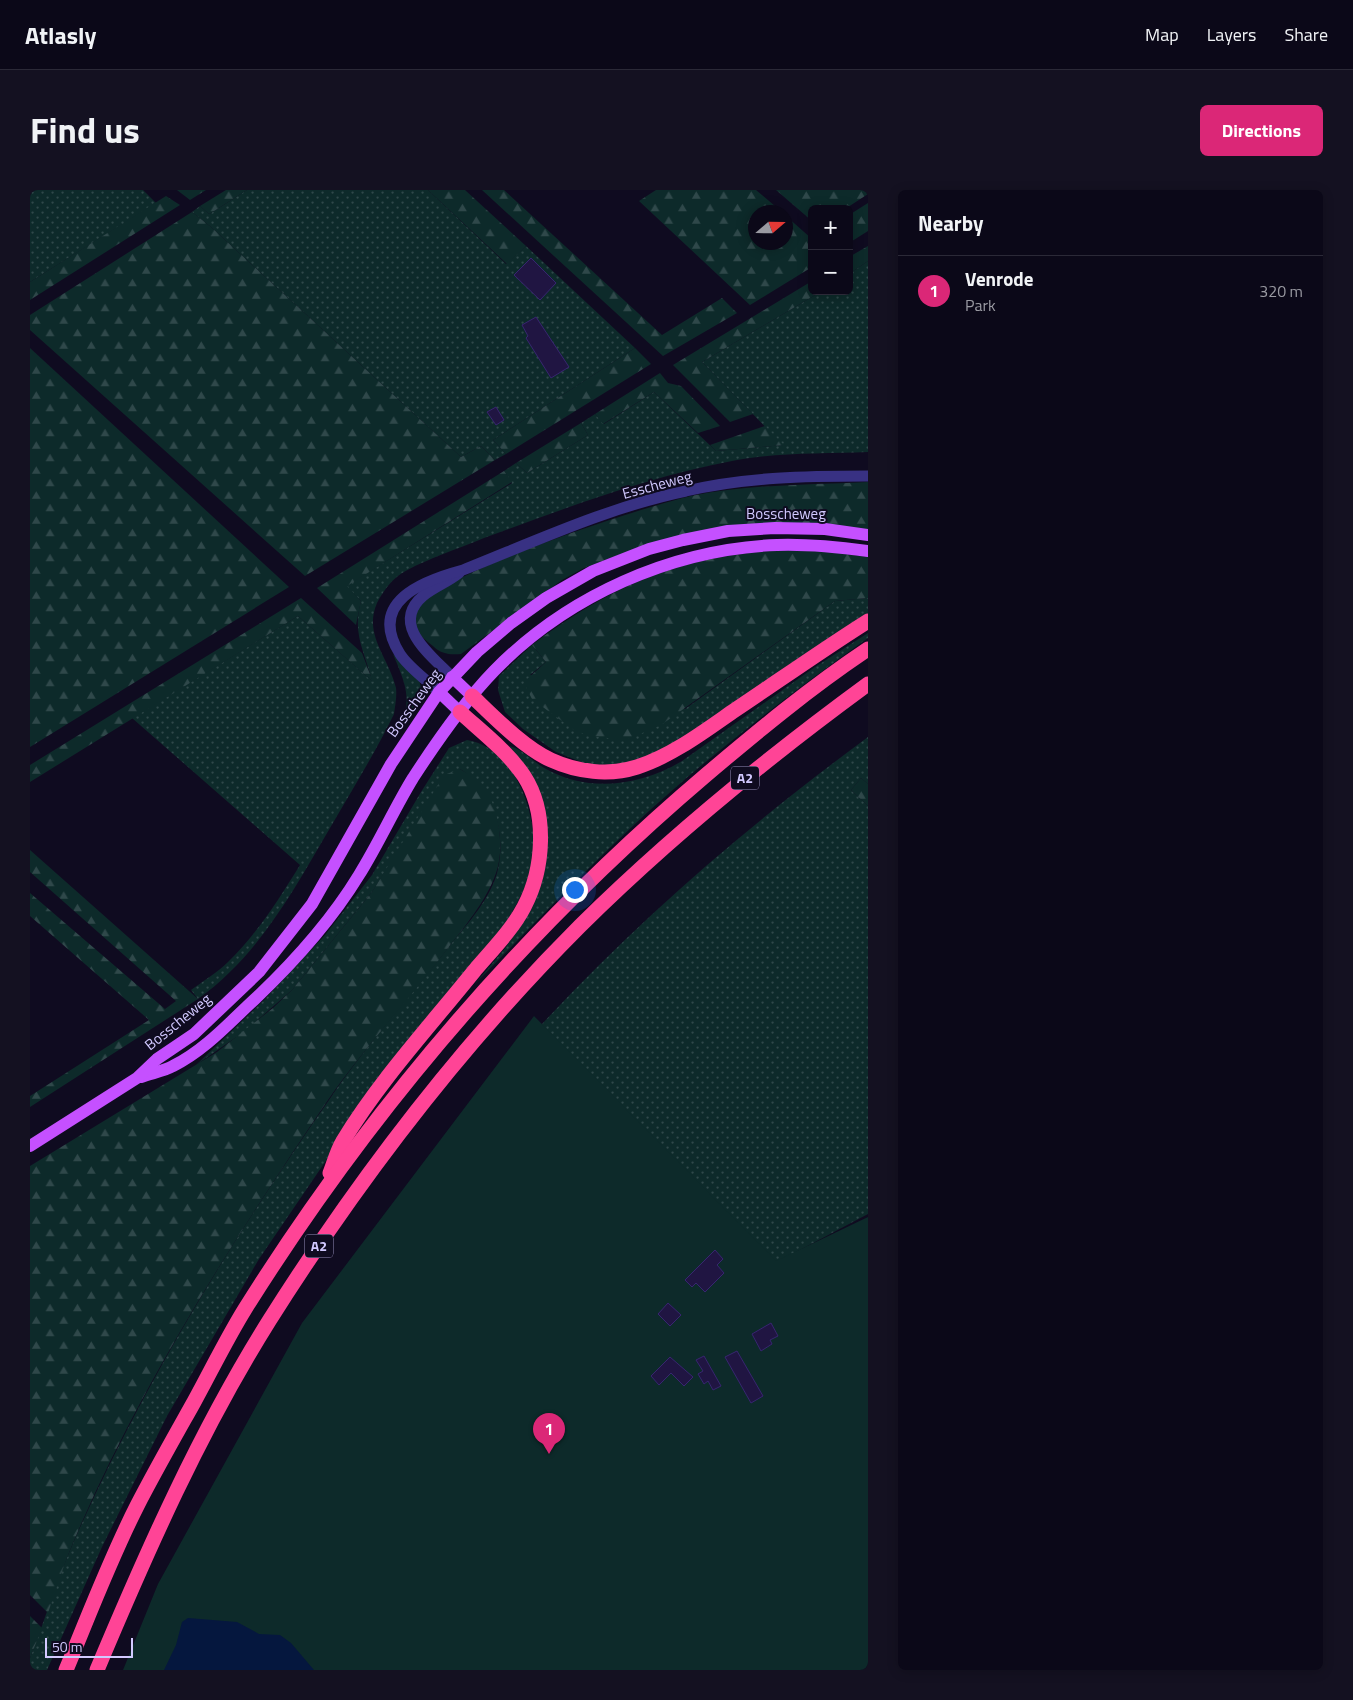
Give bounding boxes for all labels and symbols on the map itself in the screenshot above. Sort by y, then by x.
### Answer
north arrow [748,205,793,250]
street label: Esscheweg [620,464,694,505]
street label: Bosscheweg [746,502,826,525]
street label: Bosscheweg [381,663,447,742]
road number: A2 [731,766,759,790]
your location [562,877,588,903]
street label: Bosscheweg [139,987,216,1056]
road number: A2 [305,1234,333,1258]
pin: 1 [533,1413,565,1454]
scale bar [45,1635,132,1658]

